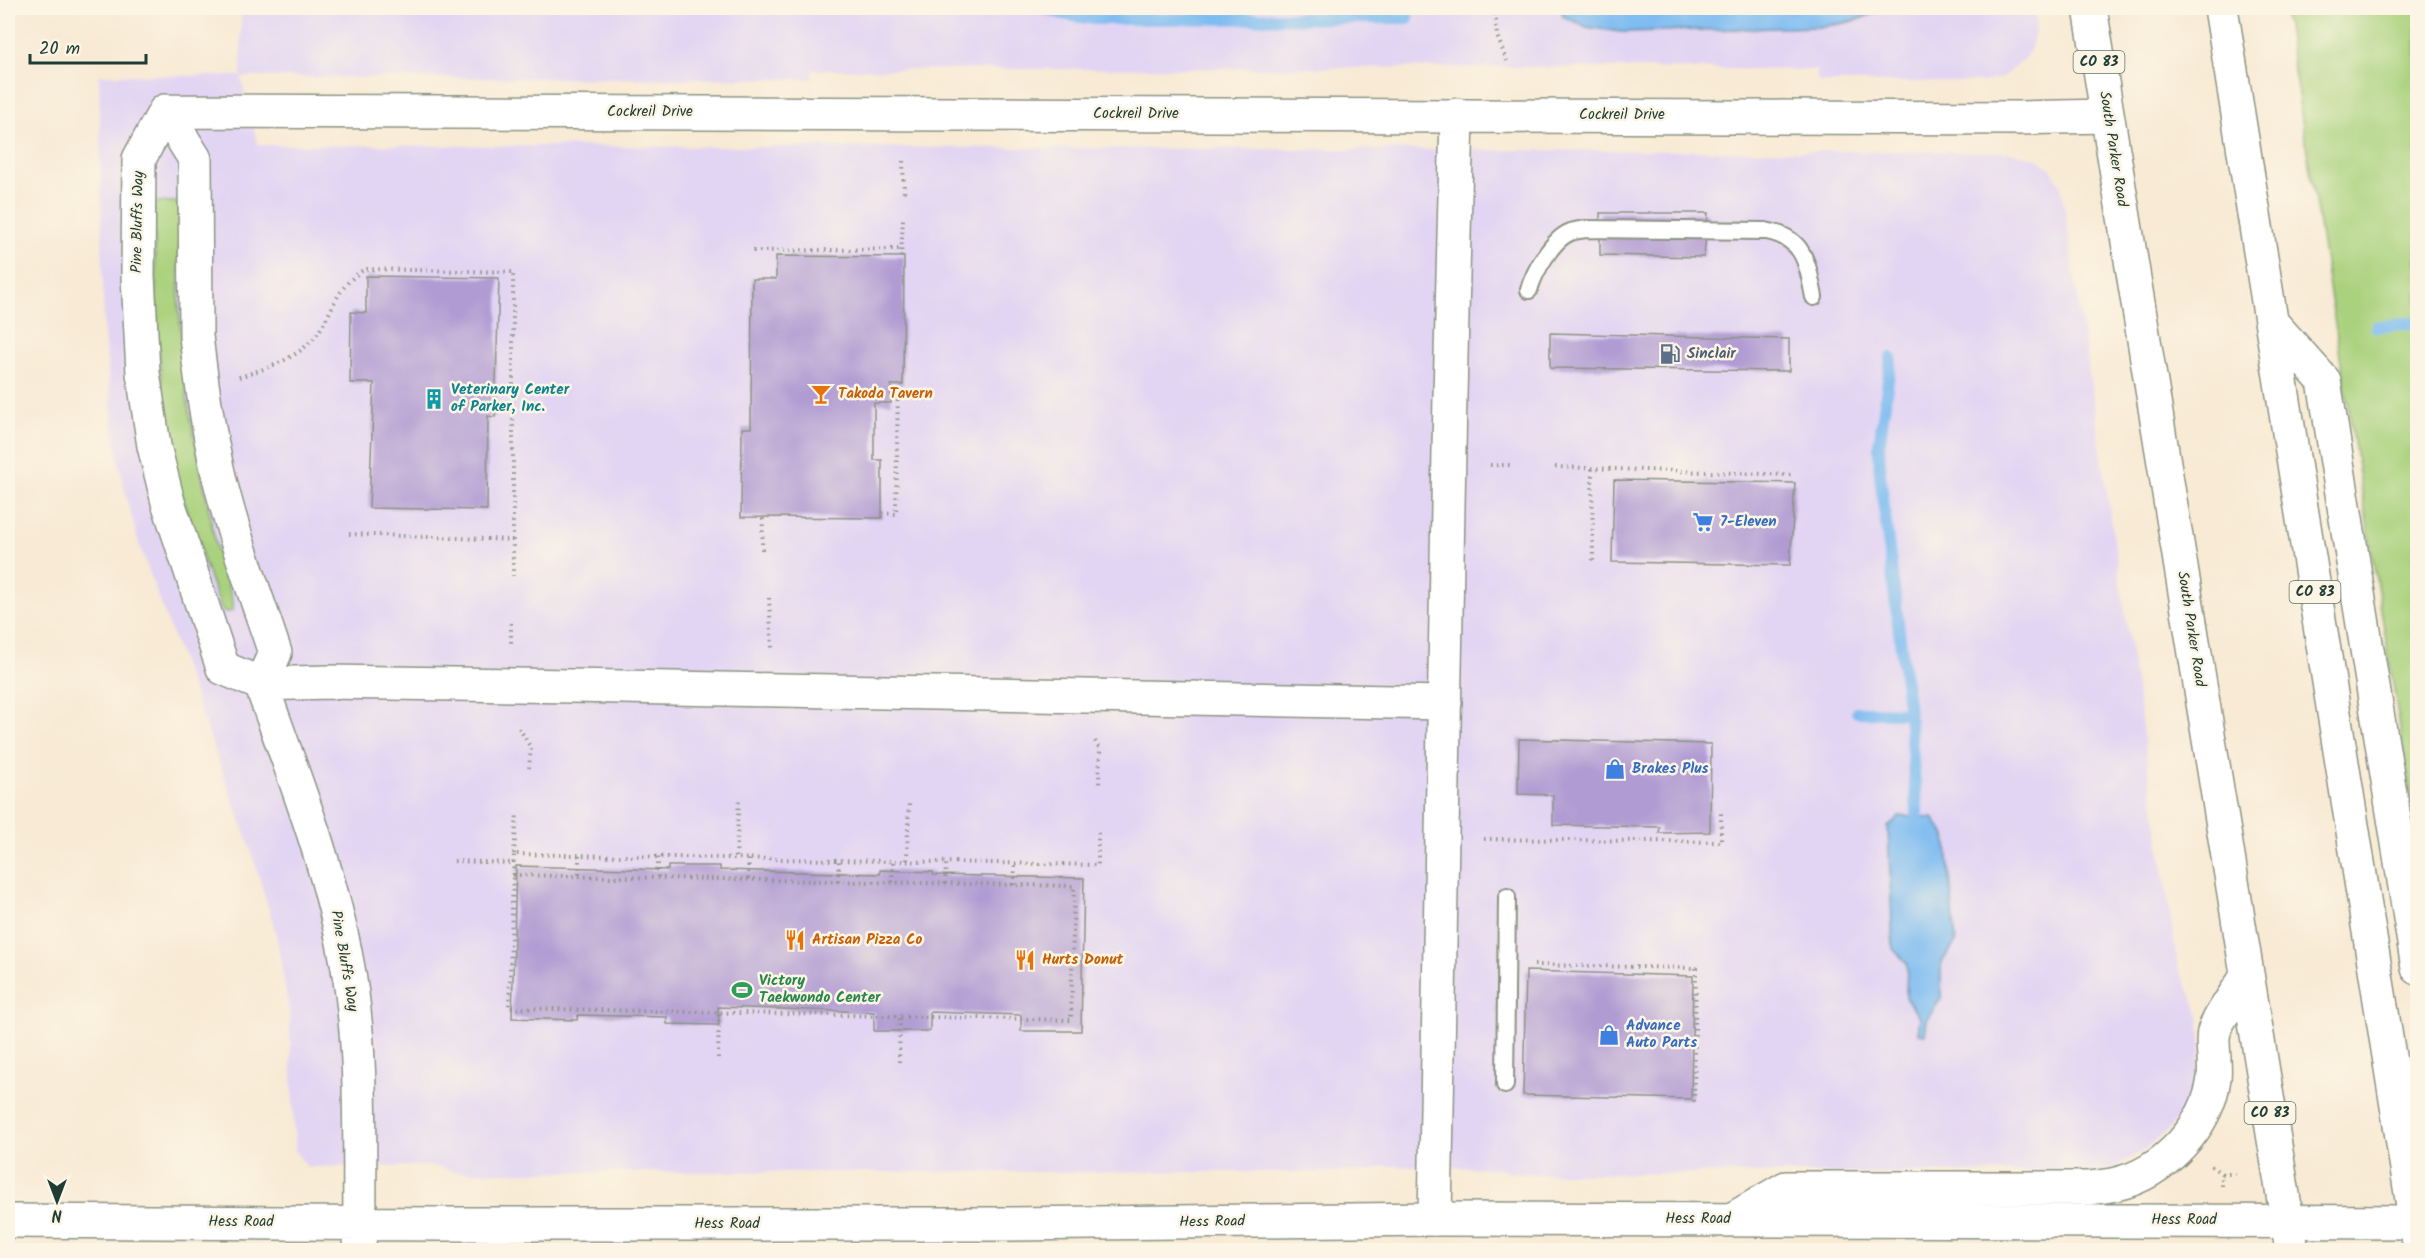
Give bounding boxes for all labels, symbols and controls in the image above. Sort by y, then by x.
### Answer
scale bar [30,27,146,65]
text: 20 m [39,35,80,64]
road number: CO 83 [2074,51,2124,73]
street label: South Parker Road [2092,89,2134,209]
street label: Cockreil Drive [607,100,693,124]
street label: Cockreil Drive [1093,102,1179,126]
street label: Cockreil Drive [1579,103,1665,127]
street label: Pine Bluffs Way [125,170,151,273]
fuel station icon: Sinclair [1658,342,1682,366]
place label: Sinclair [1687,342,1736,366]
place label: Veterinary Center of Parker, Inc. [451,378,570,419]
bar icon: Takoda Tavern [809,382,833,406]
place label: Takoda Tavern [838,382,933,406]
building icon: Veterinary Center of Parker, Inc. [422,387,446,411]
supermarket icon: 7-Eleven [1691,510,1715,534]
place label: 7-Eleven [1720,510,1777,534]
street label: South Parker Road [2170,569,2212,689]
road number: CO 83 [2290,581,2340,603]
shop icon: Brakes Plus [1603,757,1627,781]
place label: Brakes Plus [1632,757,1708,781]
street label: Pine Bluffs Way [323,908,365,1014]
restaurant icon: Artisan Pizza Co [783,928,807,952]
place label: Artisan Pizza Co [812,928,923,952]
restaurant icon: Hurts Donut [1013,948,1037,972]
place label: Hurts Donut [1042,948,1123,972]
place label: Victory Taekwondo Center [759,969,881,1010]
sports icon: Victory Taekwondo Center [730,978,754,1002]
place label: Advance Auto Parts [1626,1014,1697,1055]
shop icon: Advance Auto Parts [1597,1023,1621,1047]
road number: CO 83 [2244,1102,2296,1124]
north arrow [27,1171,87,1231]
text: N [52,1202,62,1227]
street label: Hess Road [1665,1207,1731,1231]
street label: Hess Road [2151,1208,2217,1232]
street label: Hess Road [1179,1209,1246,1235]
street label: Hess Road [208,1210,274,1234]
street label: Hess Road [694,1212,760,1236]

